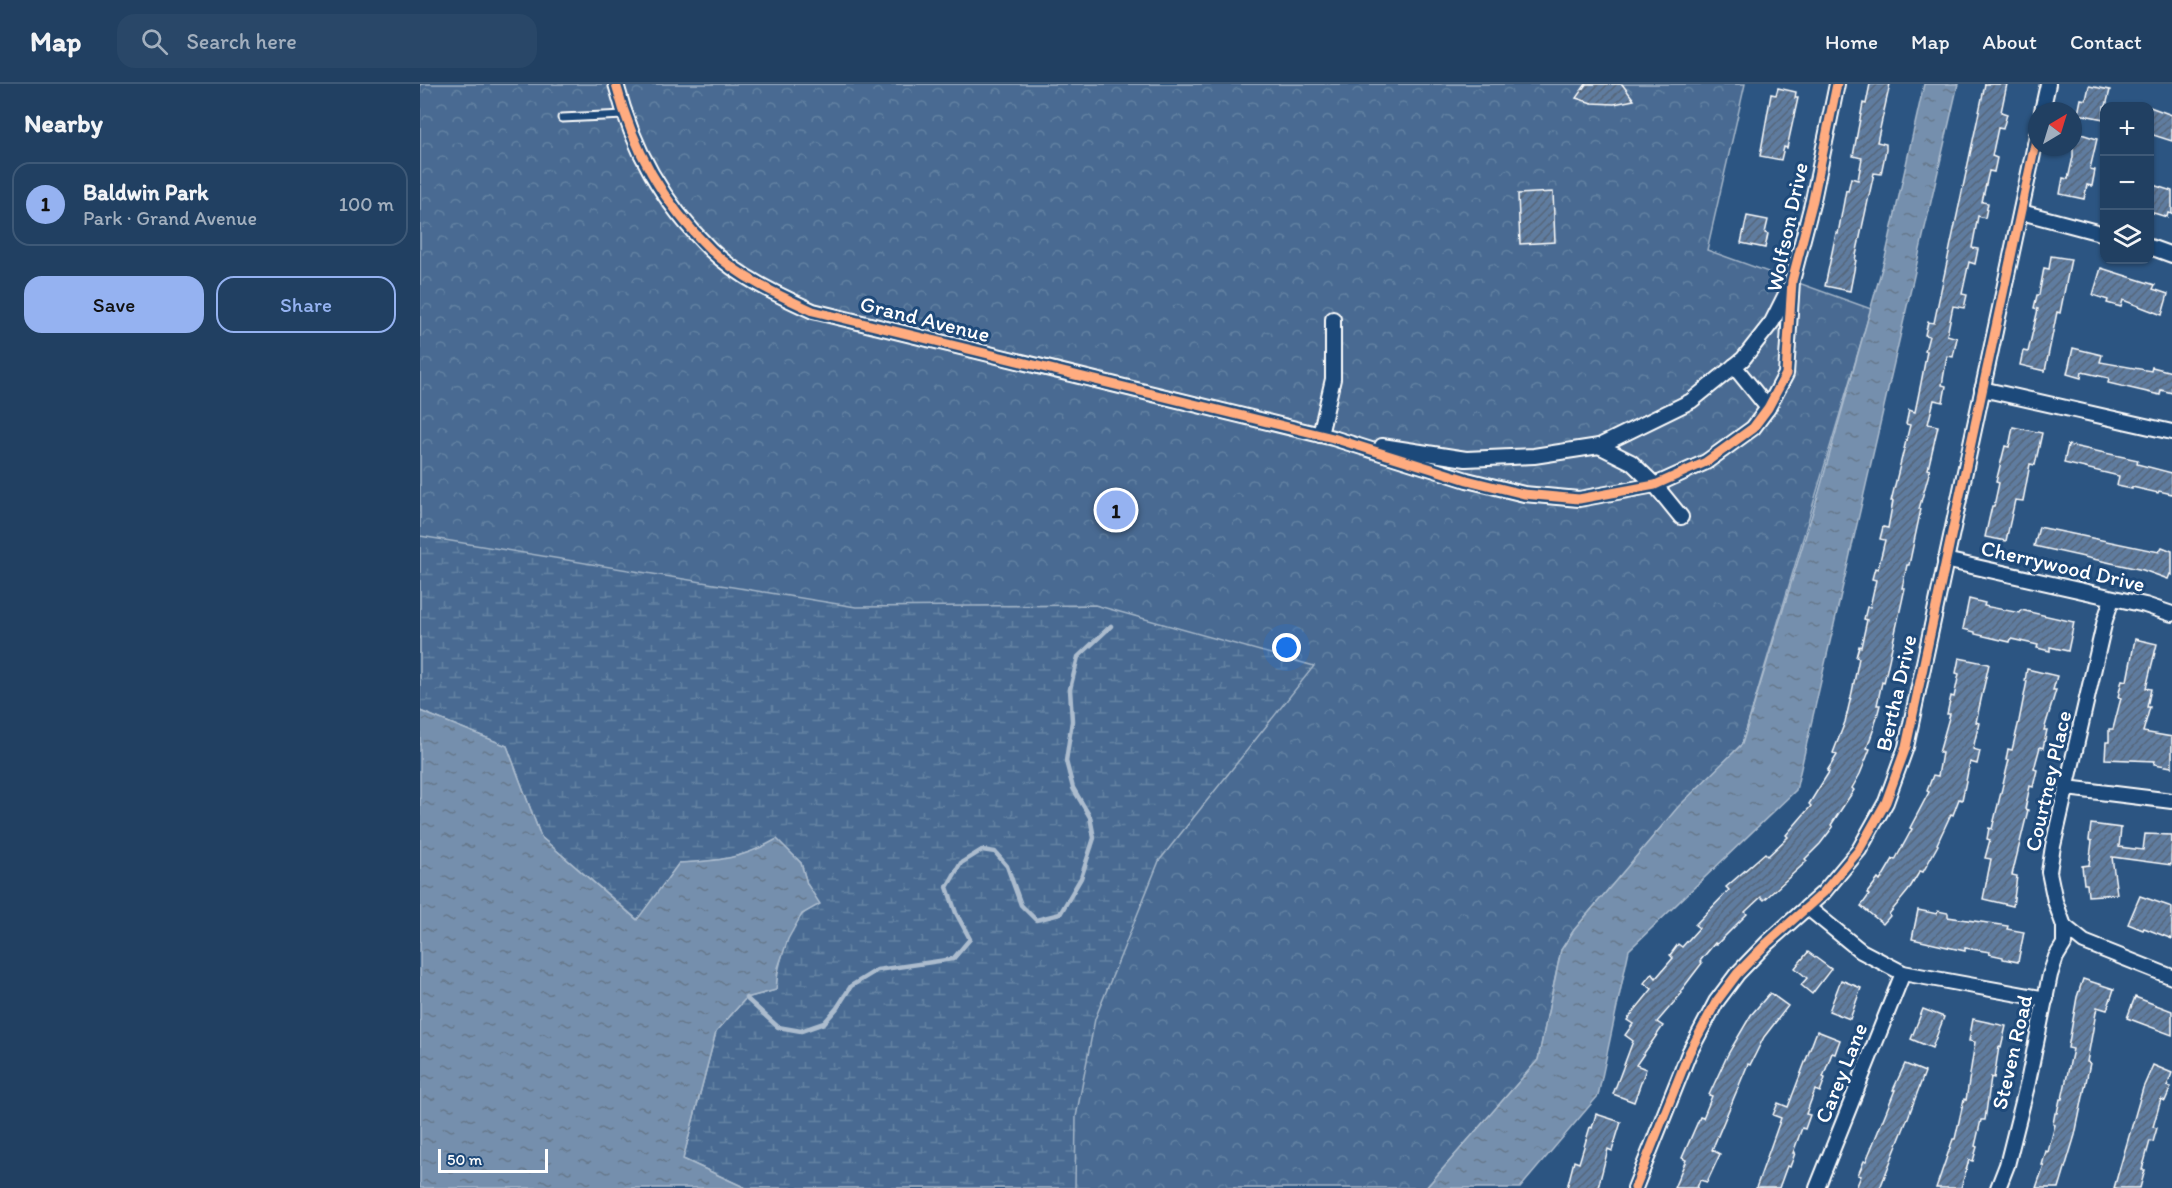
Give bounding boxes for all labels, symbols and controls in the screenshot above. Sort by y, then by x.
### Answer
search box [117,14,537,68]
text: Map [30,24,81,58]
icon: search [138,25,171,58]
text: Search here [186,28,297,55]
text: Home [1825,29,1878,54]
text: Map [1911,29,1950,54]
text: About [1983,29,2037,54]
text: Contact [2070,29,2142,54]
north arrow [2028,102,2082,156]
map controls [2100,102,2154,264]
button: + [2100,102,2154,156]
text: Nearby [24,107,103,139]
button: − [2100,156,2154,210]
street label: Wolfson Drive [1760,160,1814,294]
text: Baldwin Park [83,179,208,206]
text: 1 [41,192,50,216]
text: 100 m [339,192,394,216]
text: Park · Grand Avenue [83,206,257,230]
button: layers [2100,210,2154,264]
button: Save [24,276,204,333]
button: Share [216,276,396,333]
street label: Grand Avenue [857,290,993,348]
pin: 1 [1096,488,1136,532]
street label: Cherrywood Drive [1978,534,2148,598]
street label: Bertha Drive [1869,632,1923,754]
your location [1272,633,1301,662]
street label: Courtney Place [2019,708,2077,854]
street label: Steven Road [1986,992,2038,1112]
street label: Carey Lane [1809,1019,1873,1127]
scale bar [438,1146,548,1174]
text: 50 m [447,1150,482,1169]

